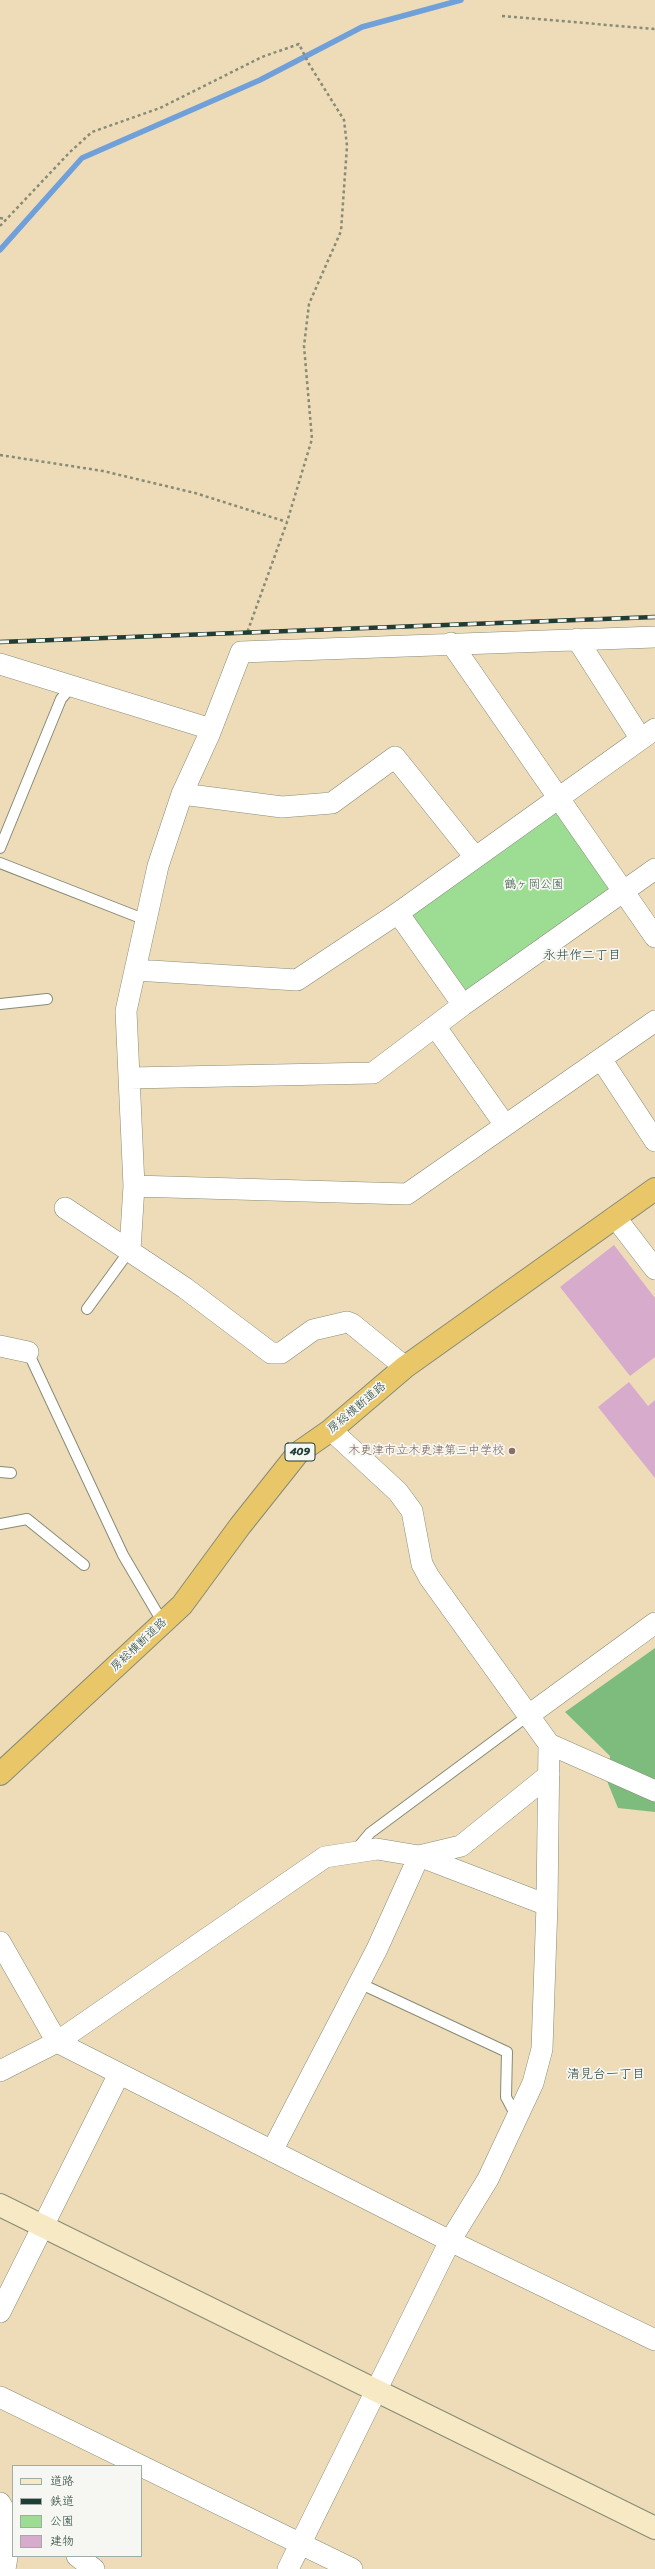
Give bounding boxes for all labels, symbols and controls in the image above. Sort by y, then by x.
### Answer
park label: 鶴ヶ岡公園 [504,878,564,892]
district label: 永井作二丁目 [543,948,621,964]
street label: 房総横断道路 [325,1379,389,1437]
road number: 409 [285,1443,315,1461]
place label: 木更津市立木更津第三中学校 [348,1444,504,1458]
marker: 木更津市立木更津第三中学校 [507,1446,517,1456]
street label: 房総横断道路 [108,1615,170,1675]
district label: 清見台一丁目 [567,2067,645,2083]
legend [12,2465,142,2557]
text: 道路 [50,2470,74,2492]
text: 鉄道 [50,2490,74,2512]
text: 公園 [50,2510,74,2532]
text: 建物 [50,2530,74,2552]

